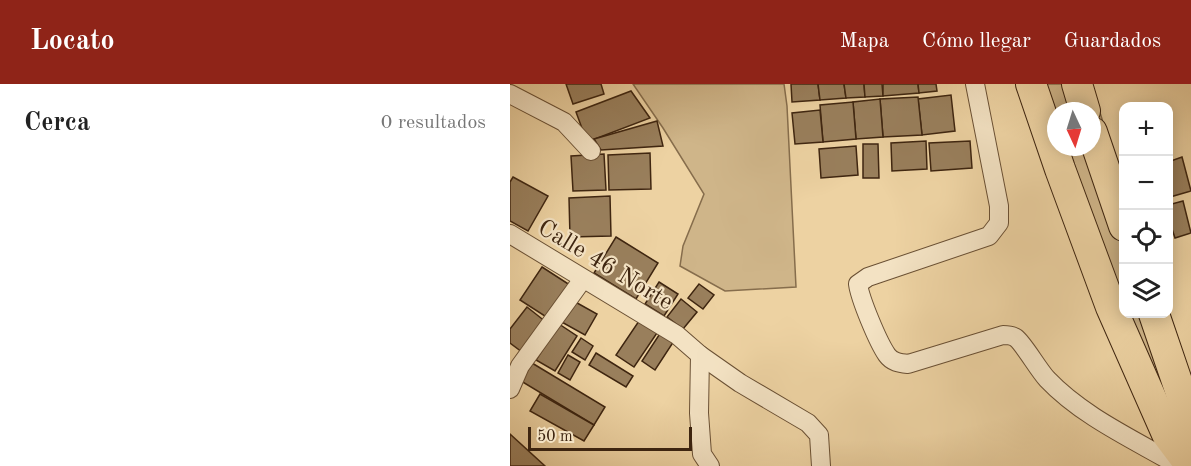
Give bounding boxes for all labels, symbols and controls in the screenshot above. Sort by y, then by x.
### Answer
text: Locato [30,28,115,56]
text: Mapa [840,31,889,52]
text: Cómo llegar [922,31,1031,52]
text: Guardados [1064,31,1161,52]
north arrow [1047,102,1101,156]
map controls [1119,102,1173,318]
button: + [1119,102,1173,156]
text: Cerca [24,110,90,136]
text: 0 resultados [381,113,486,133]
button: − [1119,156,1173,210]
button: locate [1119,210,1173,264]
street label: Calle 46 Norte [533,216,677,315]
button: layers [1119,264,1173,318]
scale bar [528,424,692,452]
text: 50 m [537,429,573,445]

